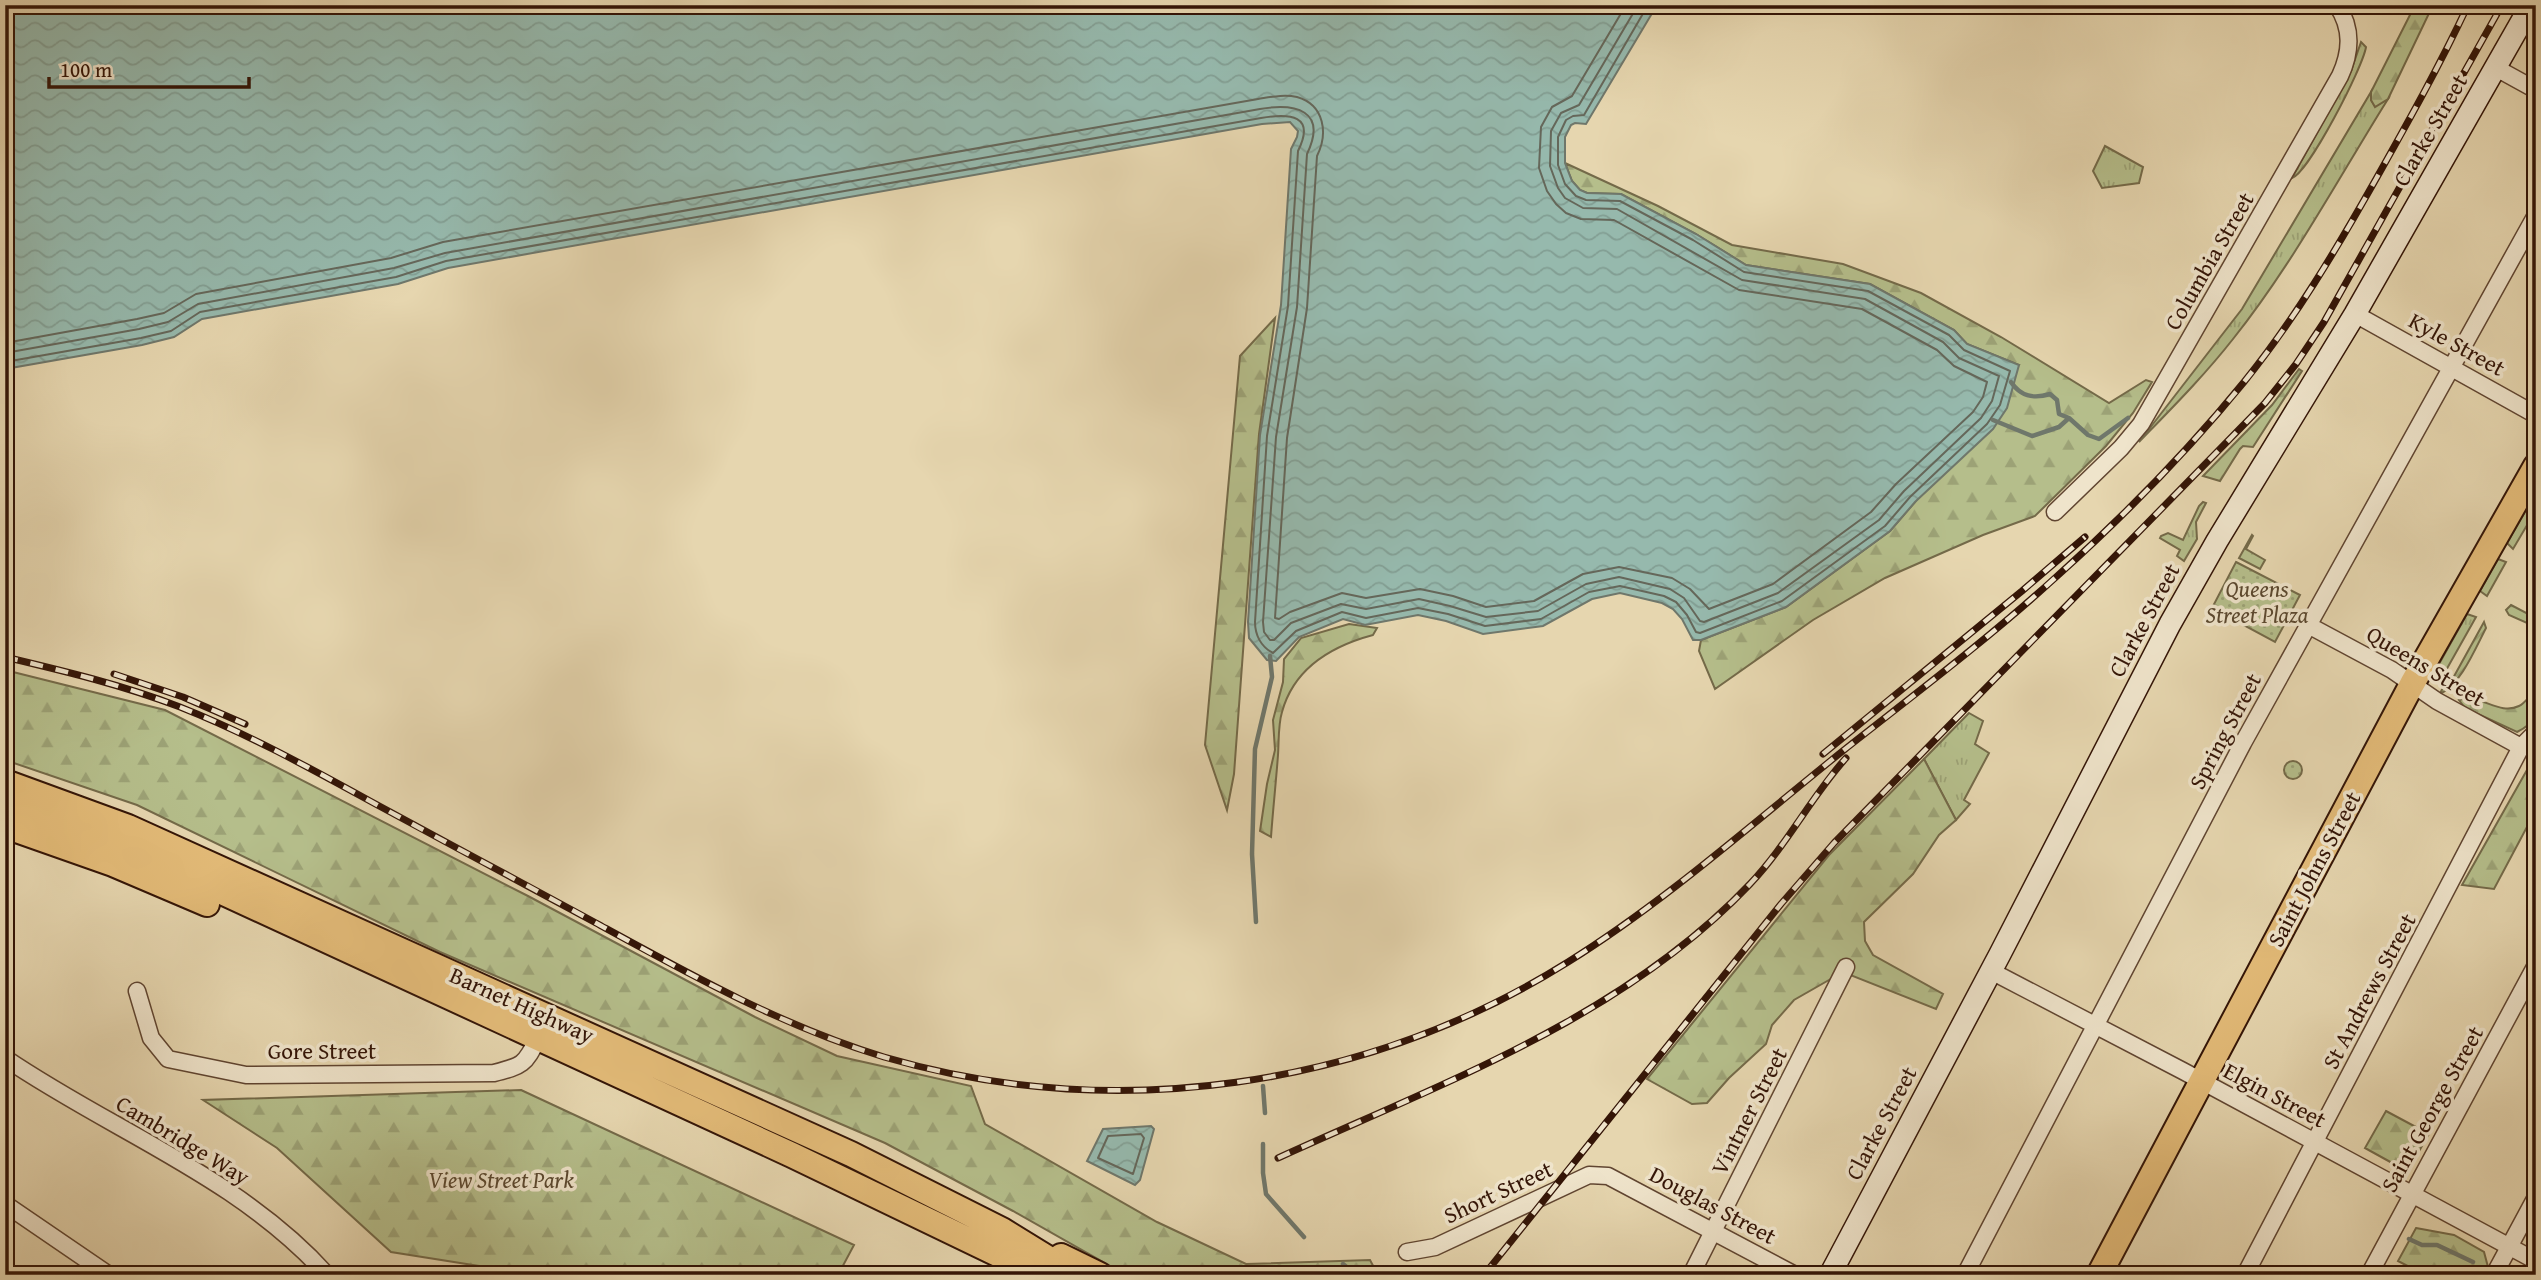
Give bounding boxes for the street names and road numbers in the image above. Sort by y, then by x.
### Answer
street label: Clarke Street [2384,68,2475,192]
street label: Columbia Street [2156,186,2261,336]
street label: Kyle Street [2403,304,2511,384]
street label: Clarke Street [2100,557,2187,683]
street label: Queens Street [2361,617,2492,714]
street label: Spring Street [2180,667,2269,795]
street label: Saint Johns Street [2259,785,2368,952]
street label: St Andrews Street [2314,907,2424,1075]
street label: Barnet Highway [445,958,600,1051]
street label: Saint George Street [2372,1020,2491,1198]
street label: Gore Street [268,1034,376,1067]
street label: Vintner Street [1702,1041,1795,1180]
street label: Elgin Street [2218,1054,2333,1135]
street label: Clarke Street [1837,1060,1924,1186]
street label: Cambridge Way [110,1087,257,1193]
street label: Short Street [1438,1152,1558,1231]
street label: Douglas Street [1644,1157,1782,1252]

